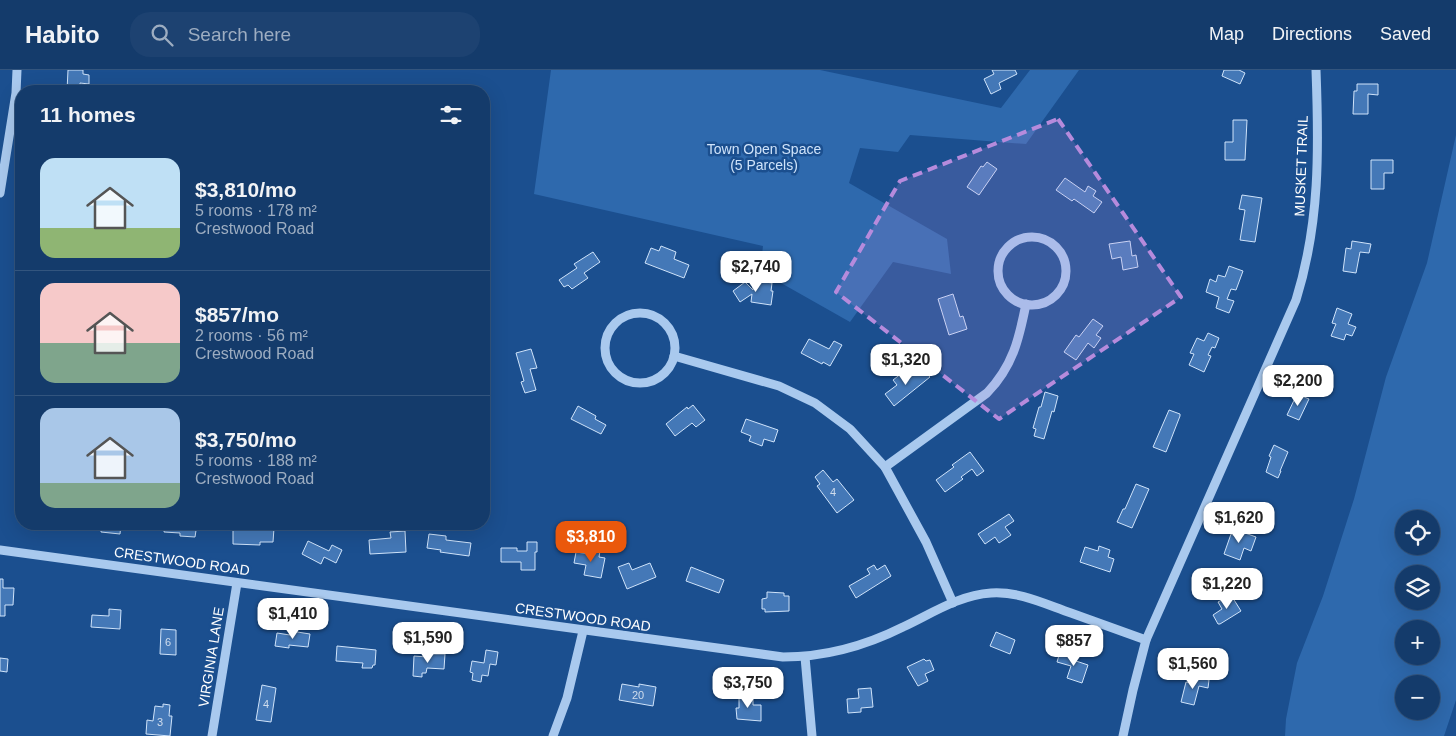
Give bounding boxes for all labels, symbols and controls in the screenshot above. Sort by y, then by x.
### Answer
search box [130,12,480,57]
text: Habito [25,21,100,48]
icon: search [148,21,176,49]
text: Search here [188,24,291,45]
text: Map [1209,24,1244,44]
text: Directions [1272,24,1352,44]
text: Saved [1380,24,1431,44]
icon: filters [437,101,465,129]
text: 11 homes [40,103,136,126]
street label: MUSKET TRAIL [1291,115,1311,217]
park label: Town Open Space (5 Parcels) [707,141,821,173]
icon: home [80,178,140,238]
text: $3,810/mo [195,178,297,201]
text: 5 rooms · 178 m² [195,202,317,219]
text: Crestwood Road [195,220,314,237]
pin: $2,740 [715,250,797,293]
text: $2,740 [732,258,780,275]
icon: home [80,303,140,363]
text: $857/mo [195,303,279,326]
text: 2 rooms · 56 m² [195,327,308,344]
pin: $1,320 [865,344,947,386]
text: Crestwood Road [195,345,314,362]
text: $1,320 [882,351,930,368]
pin: $2,200 [1257,364,1339,407]
text: $2,200 [1274,372,1322,389]
icon: home [80,428,140,488]
text: $3,750/mo [195,428,297,451]
text: 5 rooms · 188 m² [195,452,317,469]
text: Crestwood Road [195,470,314,487]
house number: 4 [830,486,836,498]
pin: $1,620 [1198,502,1280,544]
text: $1,620 [1215,509,1263,526]
map controls [1395,510,1440,720]
button: locate [1395,510,1440,555]
pin: $3,810 [550,520,632,563]
text: $3,810 [567,528,615,545]
street label: CRESTWOOD ROAD [113,544,251,578]
button: layers [1395,565,1440,610]
pin: $1,220 [1186,568,1268,610]
text: $1,220 [1203,575,1251,592]
pin: $1,410 [252,598,334,640]
street label: CRESTWOOD ROAD [514,600,652,634]
text: $1,410 [269,605,317,622]
street label: VIRGINIA LANE [195,606,227,708]
button: + [1395,620,1440,665]
pin: $1,590 [387,622,469,664]
pin: $857 [1044,624,1104,667]
text: $1,590 [404,629,452,646]
text: $857 [1056,632,1092,649]
house number: 6 [165,636,171,648]
pin: $1,560 [1152,648,1234,690]
text: $1,560 [1169,655,1217,672]
pin: $3,750 [707,666,789,709]
text: $3,750 [724,674,772,691]
button: − [1395,675,1440,720]
house number: 20 [632,689,644,701]
house number: 4 [263,698,269,710]
house number: 3 [157,716,163,728]

